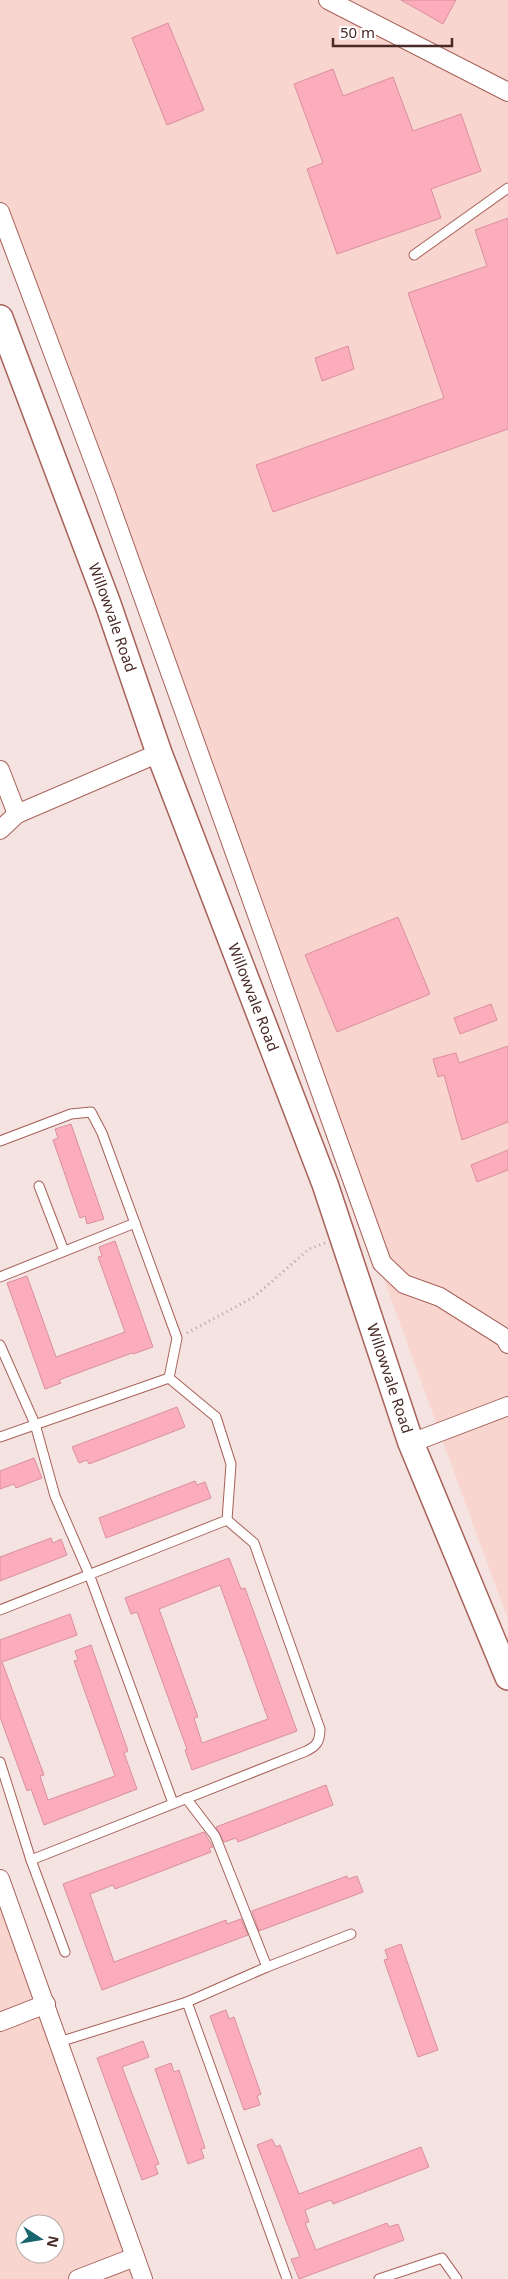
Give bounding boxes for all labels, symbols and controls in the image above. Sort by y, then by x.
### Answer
scale bar [333,15,452,47]
text: 50 m [340,22,375,42]
street label: Willowvale Road [84,560,142,675]
street label: Willowvale Road [224,940,284,1054]
street label: Willowvale Road [363,1321,418,1436]
north arrow [15,2214,65,2264]
text: N [43,2234,64,2249]

